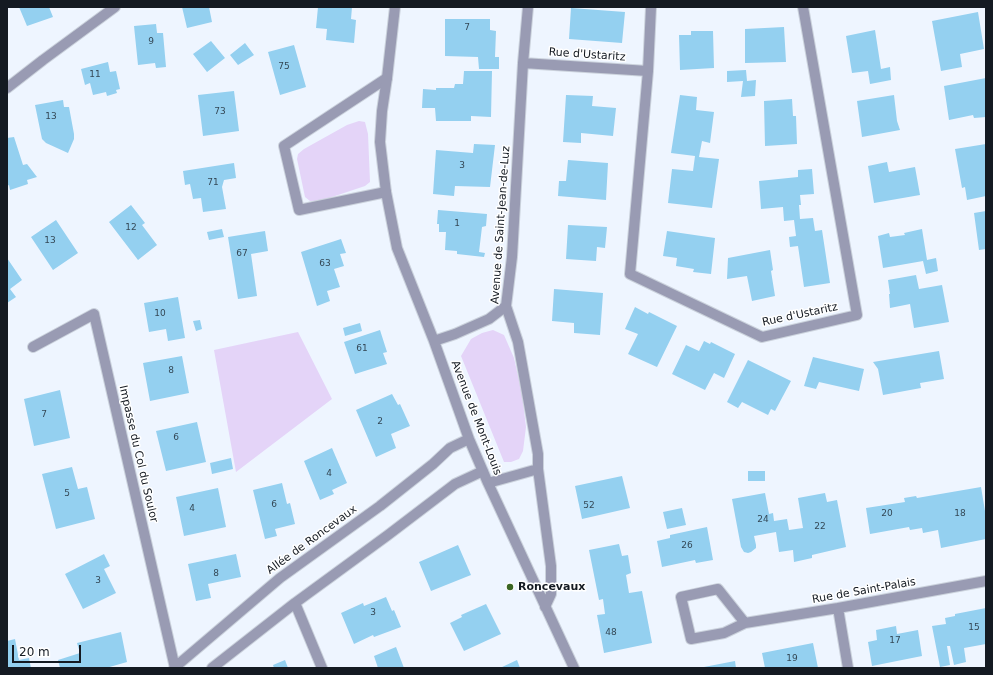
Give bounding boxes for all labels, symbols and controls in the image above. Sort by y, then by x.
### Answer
house number: 7 [464,23,470,33]
house number: 9 [148,37,154,47]
street label: Rue d'Ustaritz [548,46,626,64]
house number: 75 [278,62,290,72]
house number: 11 [89,70,101,80]
house number: 73 [214,107,226,117]
house number: 13 [45,112,57,122]
street label: Avenue de Saint-Jean-de-Luz [489,146,513,304]
house number: 3 [459,161,465,171]
house number: 71 [207,178,219,188]
house number: 1 [454,219,460,229]
house number: 12 [125,223,137,233]
house number: 13 [44,236,56,246]
house number: 67 [236,249,248,259]
house number: 63 [319,259,331,269]
street label: Rue d'Ustaritz [761,301,839,329]
house number: 10 [154,309,166,319]
house number: 61 [356,344,368,354]
street label: Avenue de Mont-Louis [448,359,504,477]
house number: 8 [168,366,174,376]
street label: Impasse du Col du Soulor [116,384,160,524]
house number: 7 [41,410,47,420]
house number: 2 [377,417,383,427]
house number: 6 [173,433,179,443]
house number: 4 [326,469,332,479]
house number: 5 [64,489,70,499]
house number: 6 [271,500,277,510]
house number: 52 [583,501,595,511]
street label: Allée de Roncevaux [264,503,360,577]
house number: 4 [189,504,195,514]
house number: 20 [881,509,893,519]
house number: 18 [954,509,966,519]
house number: 24 [757,515,769,525]
house number: 22 [814,522,826,532]
house number: 26 [681,541,693,551]
house number: 8 [213,569,219,579]
street label: Rue de Saint-Palais [811,575,917,607]
house number: 3 [95,576,101,586]
place label: Roncevaux [518,580,585,594]
marker: Roncevaux [505,582,515,592]
house number: 3 [370,608,376,618]
house number: 15 [968,623,980,633]
house number: 48 [605,628,617,638]
house number: 17 [889,636,901,646]
scale bar [14,637,83,663]
text: 20 m [19,645,50,659]
house number: 19 [786,654,798,664]

